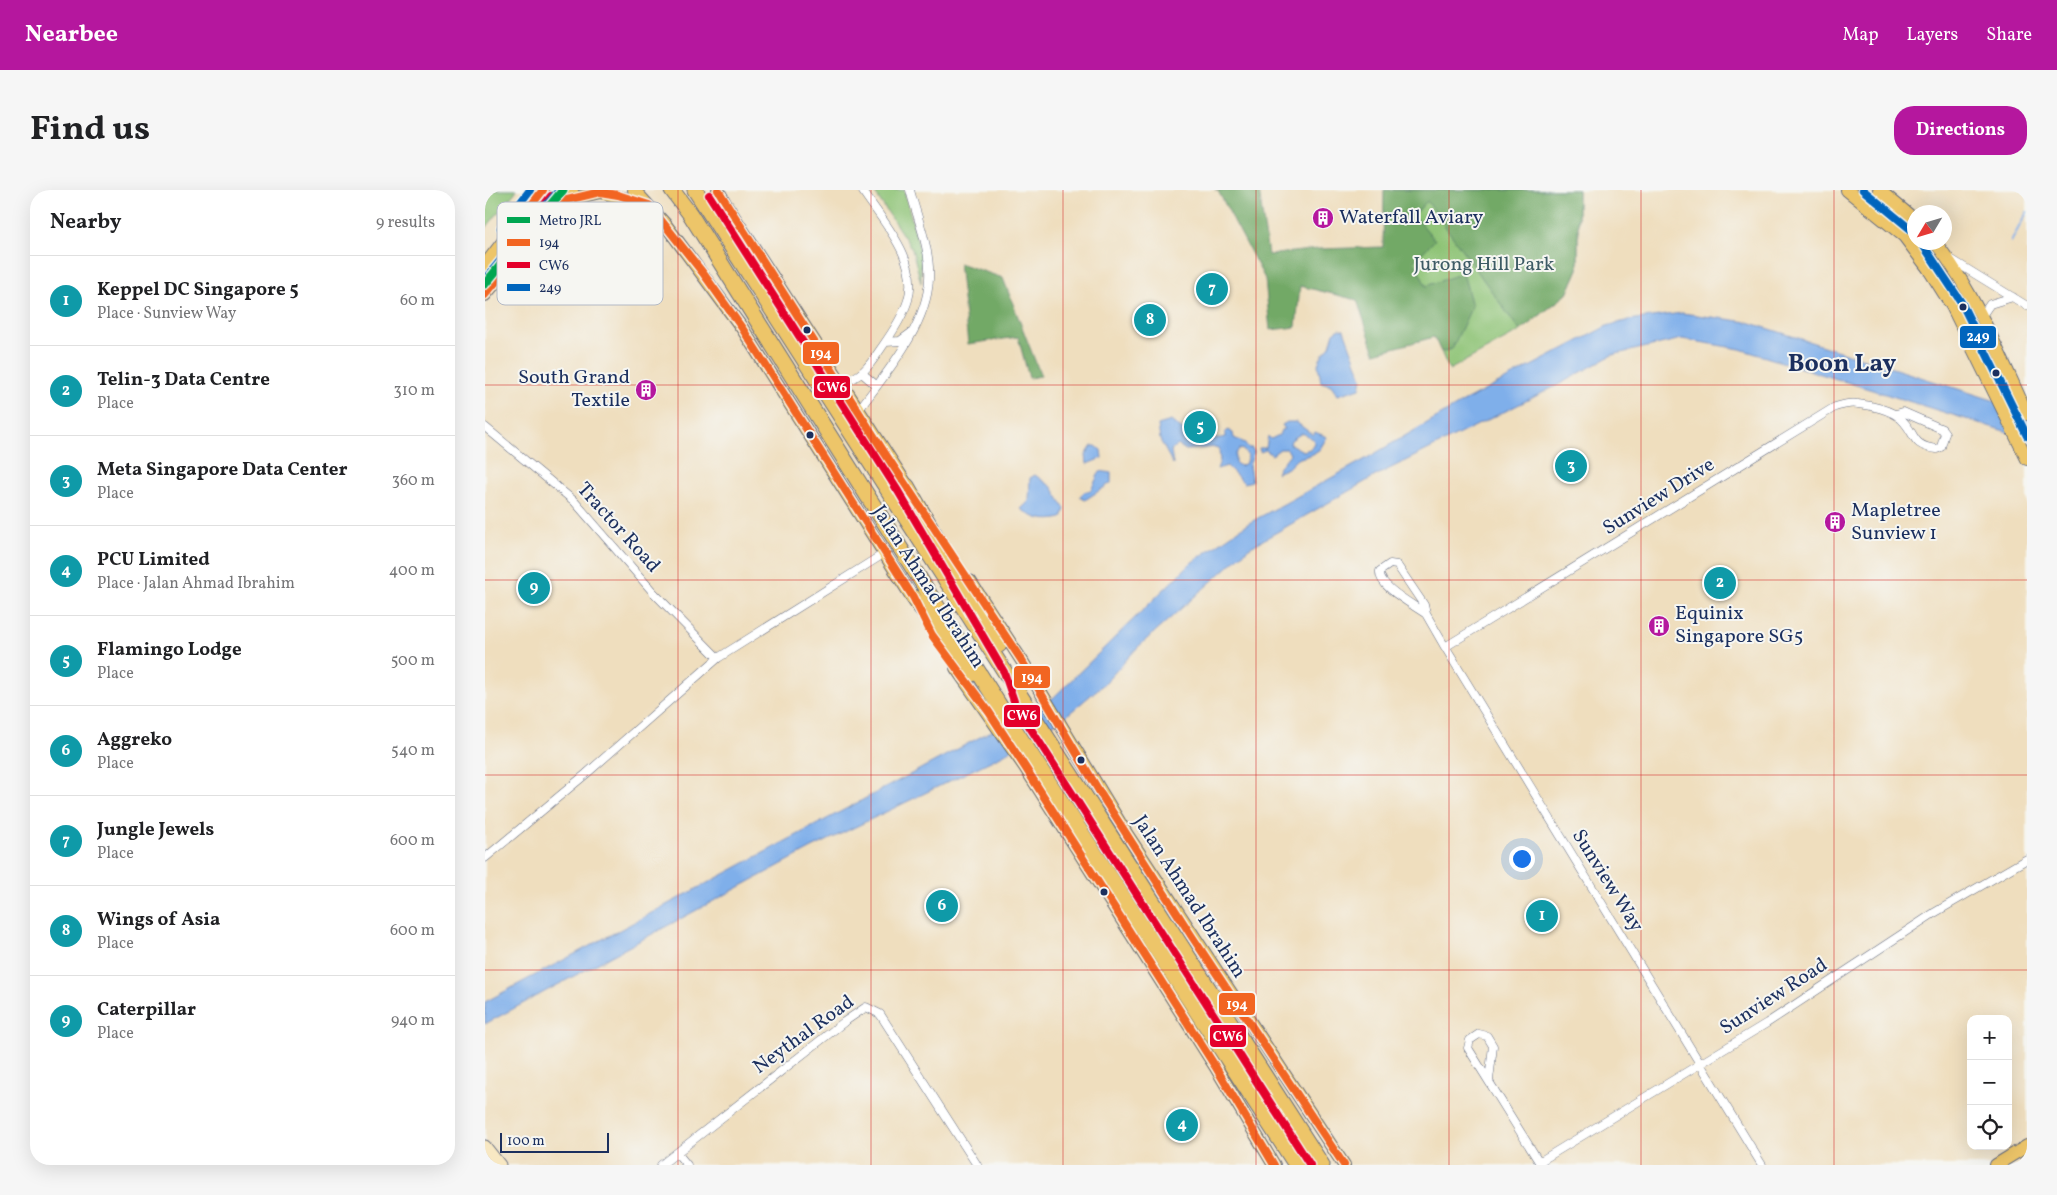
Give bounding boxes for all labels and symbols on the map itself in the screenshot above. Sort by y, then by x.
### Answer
legend [497,202,663,305]
place label: Waterfall Aviary [1339,204,1484,232]
north arrow [1907,205,1952,250]
building icon: Waterfall Aviary [1311,206,1335,230]
text: Metro JRL [539,212,602,231]
text: 194 [539,234,560,253]
park label: Jurong Hill Park [1414,251,1555,279]
text: CW6 [539,257,569,276]
pin: 7 [1196,270,1228,308]
text: 249 [539,279,561,298]
pin: 8 [1134,301,1166,339]
unlabelled marker [1958,302,1968,312]
unlabelled marker [802,325,812,335]
line badge: 249 [1959,325,1997,349]
text: 249 [1967,328,1990,347]
line badge: 194 [802,341,840,365]
text: 194 [810,345,832,364]
district label: Boon Lay [1788,347,1896,382]
place label: South Grand Textile [518,364,630,415]
unlabelled marker [1991,368,2001,378]
line badge: CW6 [813,375,851,399]
building icon: South Grand Textile [634,378,658,402]
text: CW6 [817,379,848,398]
pin: 5 [1184,408,1216,446]
unlabelled marker [805,430,815,440]
pin: 3 [1555,447,1587,485]
street label: Sunview Drive [1598,451,1720,543]
street label: Tractor Road [570,477,666,579]
place label: Mapletree Sunview 1 [1851,497,1941,548]
street label: Jalan Ahmad Ibrahim [865,500,991,674]
building icon: Mapletree Sunview 1 [1823,510,1847,534]
pin: 2 [1704,564,1736,602]
pin: 9 [518,569,550,607]
place label: Equinix Singapore SG5 [1675,600,1803,651]
building icon: Equinix Singapore SG5 [1647,614,1671,638]
line badge: 194 [1013,665,1051,689]
text: 194 [1021,669,1043,688]
line badge: CW6 [1003,704,1041,728]
text: CW6 [1007,707,1038,726]
unlabelled marker [1076,755,1086,765]
street label: Jalan Ahmad Ibrahim [1126,810,1252,984]
street label: Sunview Way [1564,824,1650,938]
your location [1509,846,1535,872]
pin: 6 [926,887,958,925]
unlabelled marker [1099,887,1109,897]
pin: 1 [1526,897,1558,935]
street label: Sunview Road [1715,952,1833,1042]
street label: Neythal Road [748,989,860,1081]
line badge: 194 [1218,992,1256,1016]
text: 194 [1226,996,1248,1015]
line badge: CW6 [1209,1024,1247,1048]
text: CW6 [1213,1028,1244,1047]
pin: 4 [1166,1106,1198,1144]
scale bar [500,1130,609,1153]

